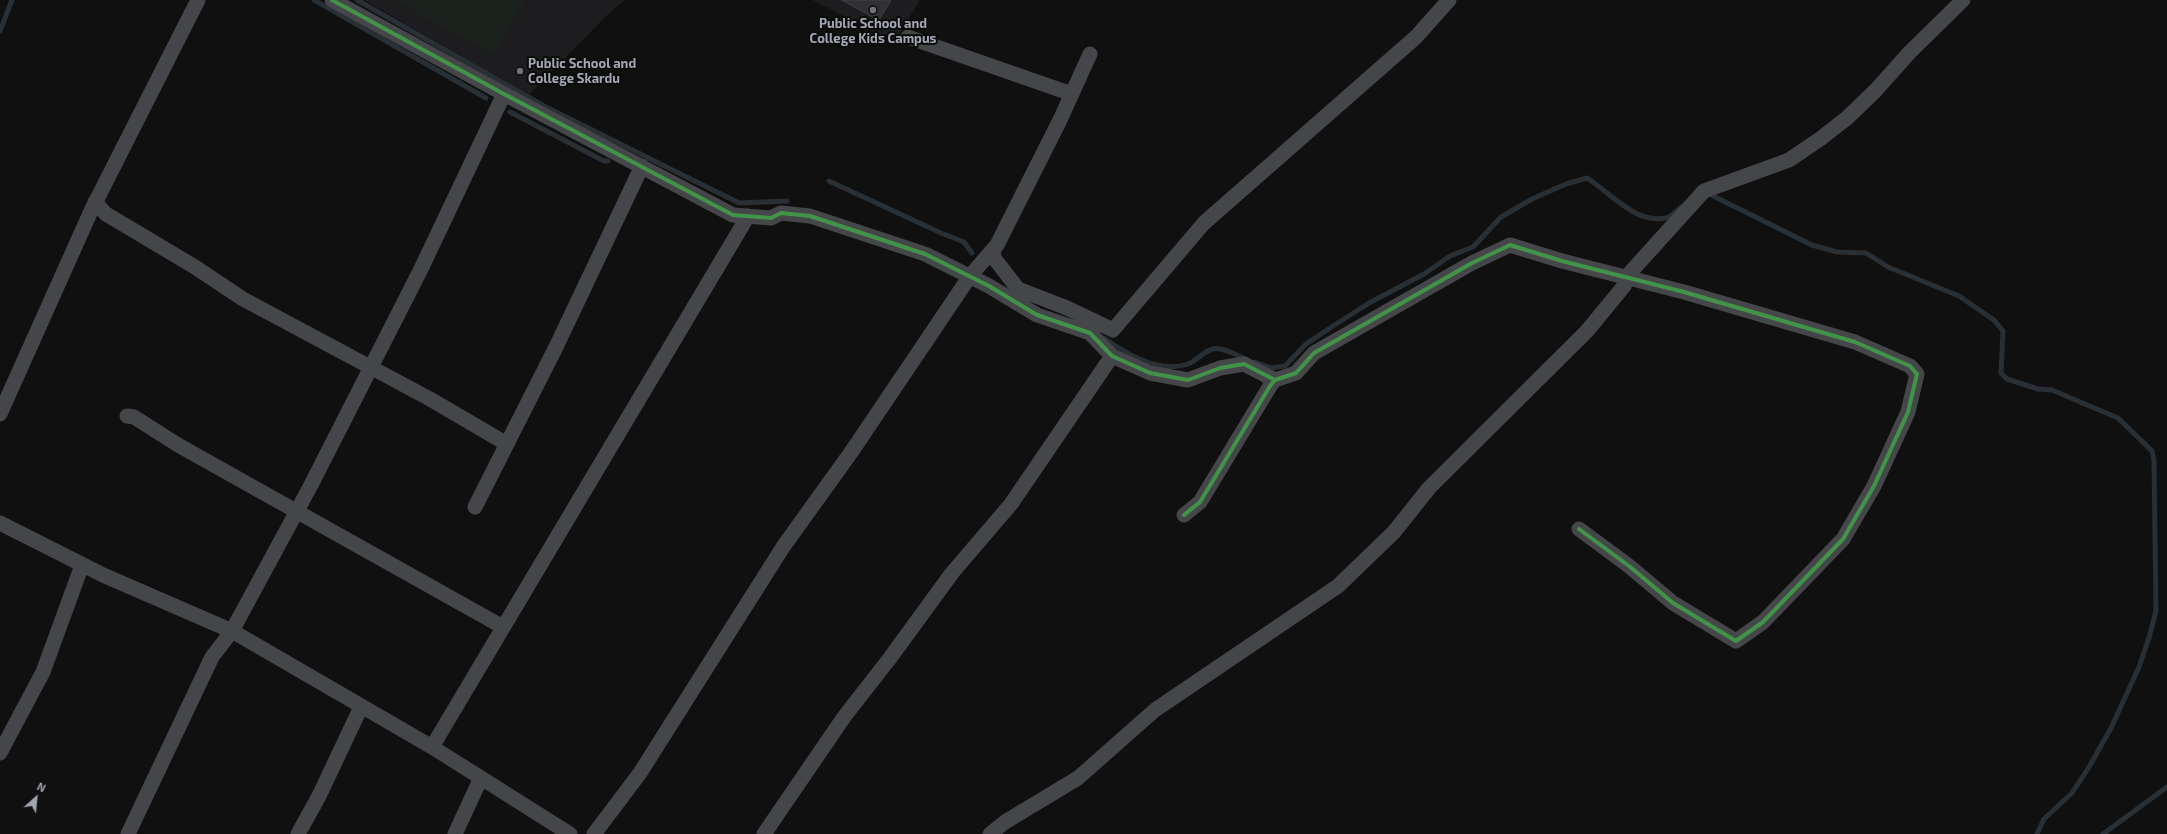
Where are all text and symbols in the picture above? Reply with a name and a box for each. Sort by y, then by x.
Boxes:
marker: Public School and College Kids Campus [868,5,878,15]
place label: Public School and College Kids Campus [809,16,937,47]
place label: Public School and College Skardu [528,56,636,87]
marker: Public School and College Skardu [515,66,525,76]
north arrow [16,778,56,818]
text: N [35,779,48,794]

